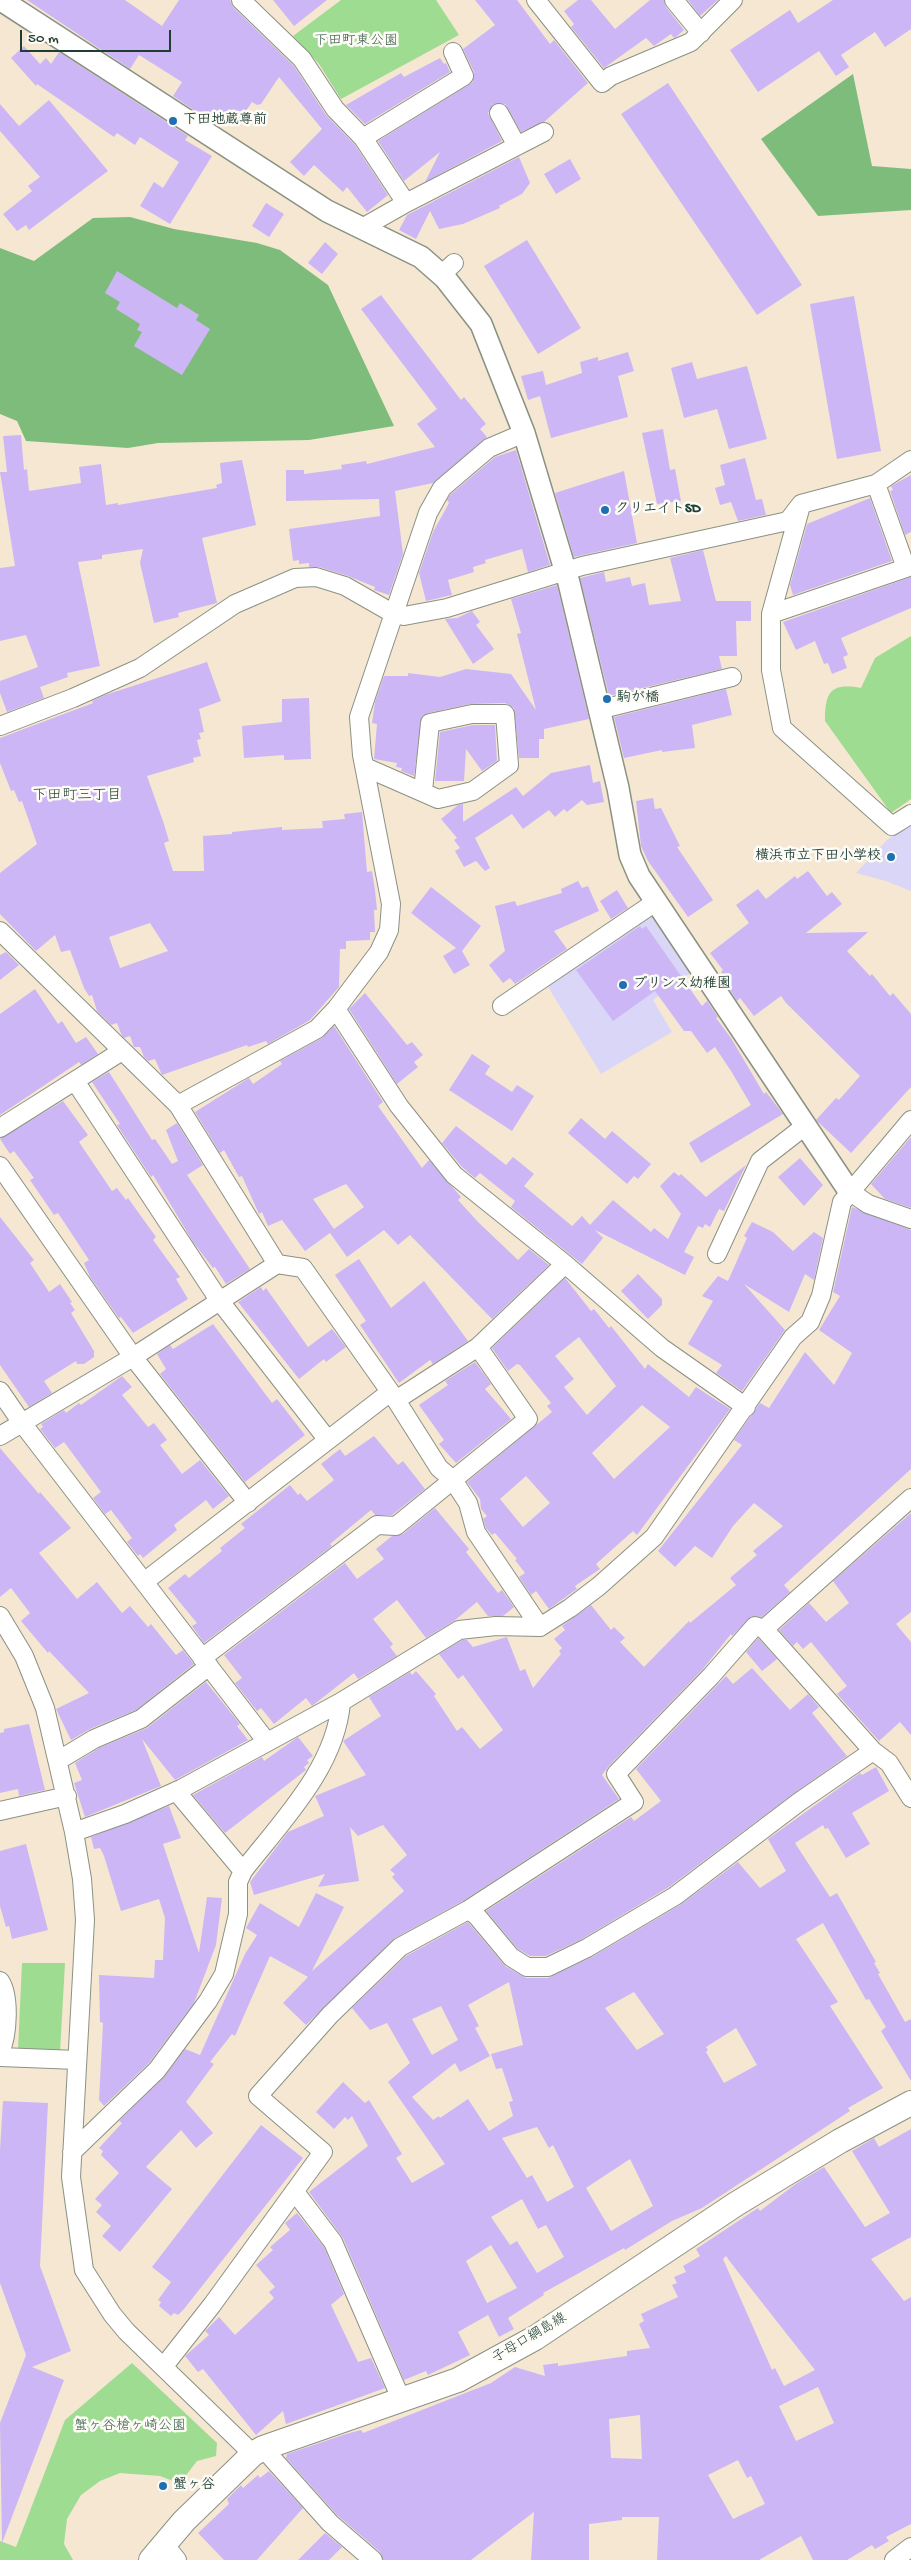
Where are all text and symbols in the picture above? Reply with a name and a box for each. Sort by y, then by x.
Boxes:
scale bar [22,20,174,52]
text: 50 m [28,30,59,48]
park label: 下田町東公園 [314,34,398,50]
place label: 下田地蔵尊前 [183,113,267,129]
marker: 下田地蔵尊前 [167,115,179,127]
place label: クリエイトSD [615,502,701,518]
marker: クリエイトSD [599,504,611,516]
place label: 駒が橋 [617,691,659,707]
marker: 駒が橋 [601,693,613,705]
district label: 下田町三丁目 [32,788,122,806]
place label: 横浜市立下田小学校 [755,849,881,865]
marker: 横浜市立下田小学校 [885,851,897,863]
place label: プリンス幼稚園 [633,977,731,993]
marker: プリンス幼稚園 [617,979,629,991]
street label: 子母口綱島線 [490,2310,570,2368]
park label: 蟹ヶ谷槍ヶ崎公園 [74,2419,186,2435]
place label: 蟹ヶ谷 [173,2478,215,2494]
marker: 蟹ヶ谷 [157,2480,169,2492]

